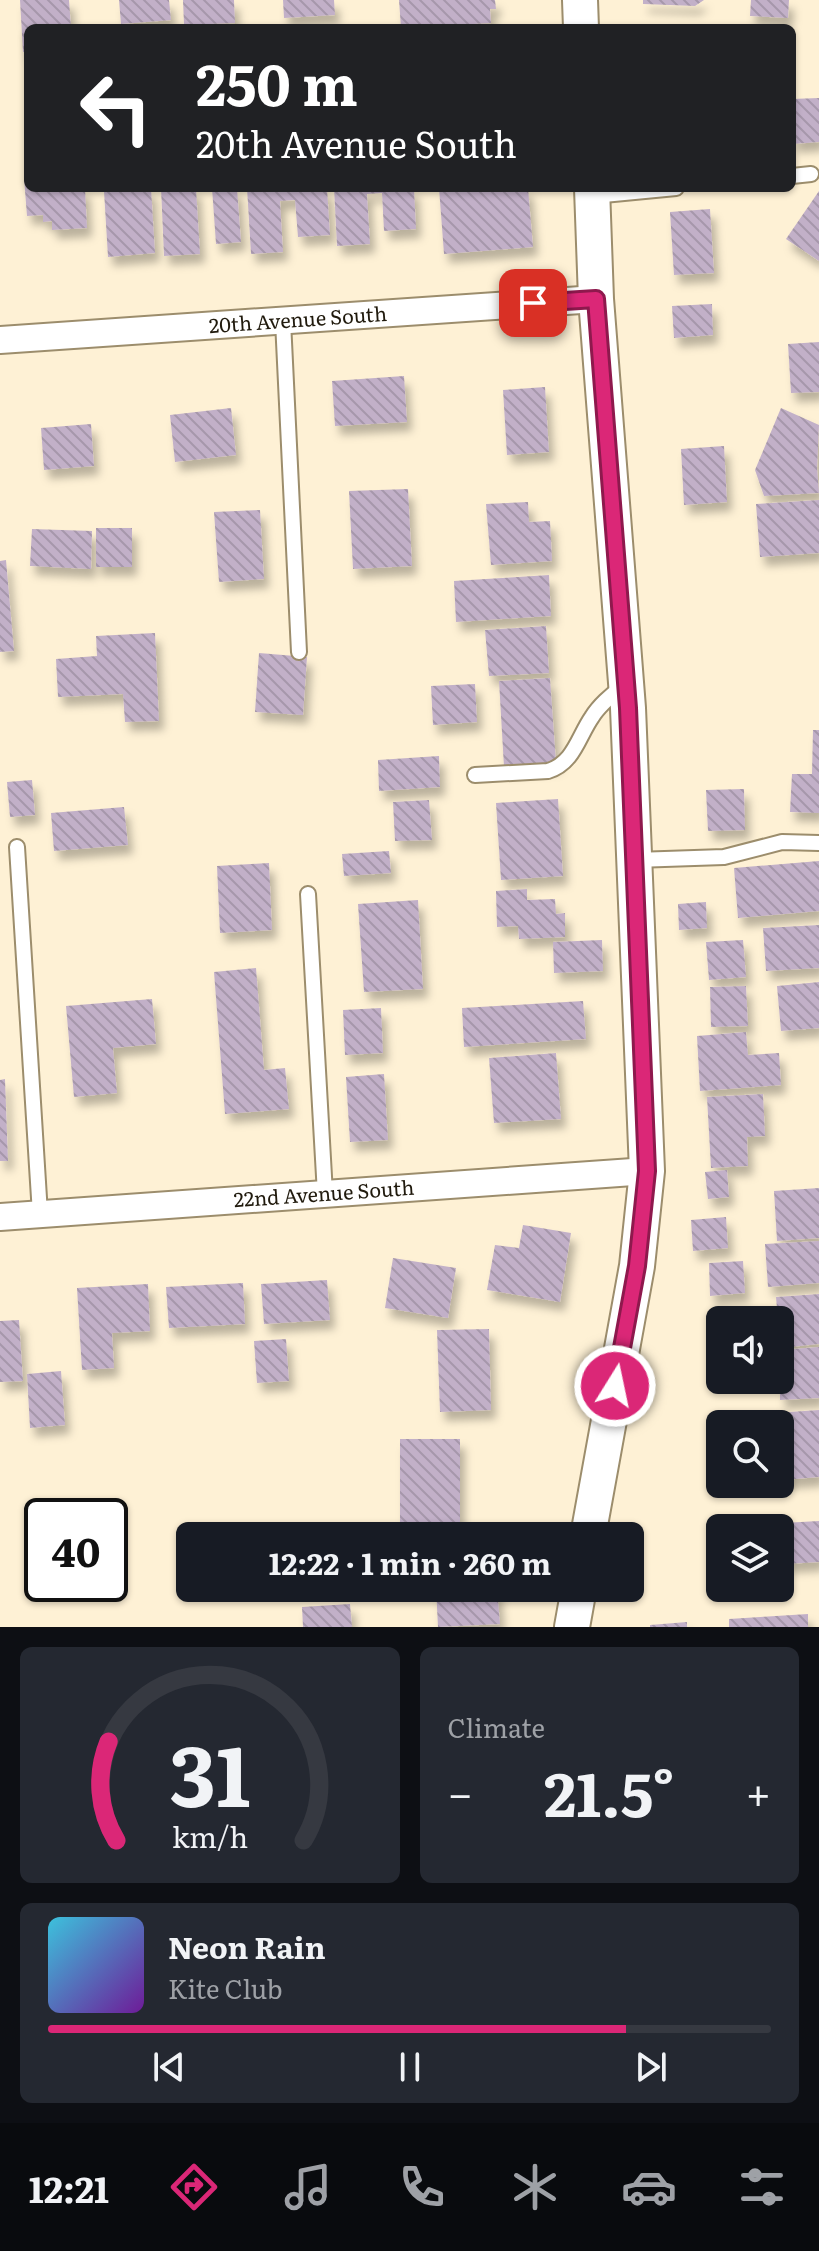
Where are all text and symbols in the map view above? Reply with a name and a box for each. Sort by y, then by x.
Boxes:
text: 250 m [196,40,358,123]
icon: left [64,56,168,160]
text: 20th Avenue South [196,116,517,169]
pin [499,269,567,337]
icon: arrive [511,281,555,325]
street label: 20th Avenue South [208,297,388,339]
street label: 22nd Avenue South [233,1171,415,1213]
map controls [706,1306,794,1602]
button: sound [706,1306,794,1394]
position arrow [573,1344,657,1428]
button: search [706,1410,794,1498]
speed limit sign: 40 [24,1498,128,1602]
button: layers [706,1514,794,1602]
text: 12:22 · 1 min · 260 m [269,1540,551,1584]
text: Climate [448,1707,545,1746]
text: 31 [169,1709,250,1833]
text: 21.5° [544,1746,675,1835]
text: − [448,1758,473,1824]
text: + [745,1758,771,1824]
text: km/h [172,1814,248,1857]
text: Neon Rain [168,1924,326,1968]
text: Kite Club [168,1968,283,2007]
icon: previous [147,2045,191,2089]
icon: pause [388,2045,432,2089]
icon: next [629,2045,673,2089]
icon: directions [166,2159,222,2215]
icon: music [280,2159,336,2215]
icon: phone [394,2159,450,2215]
icon: climate [507,2159,563,2215]
icon: car [621,2159,677,2215]
icon: filters [734,2159,790,2215]
text: 12:21 [29,2161,109,2214]

